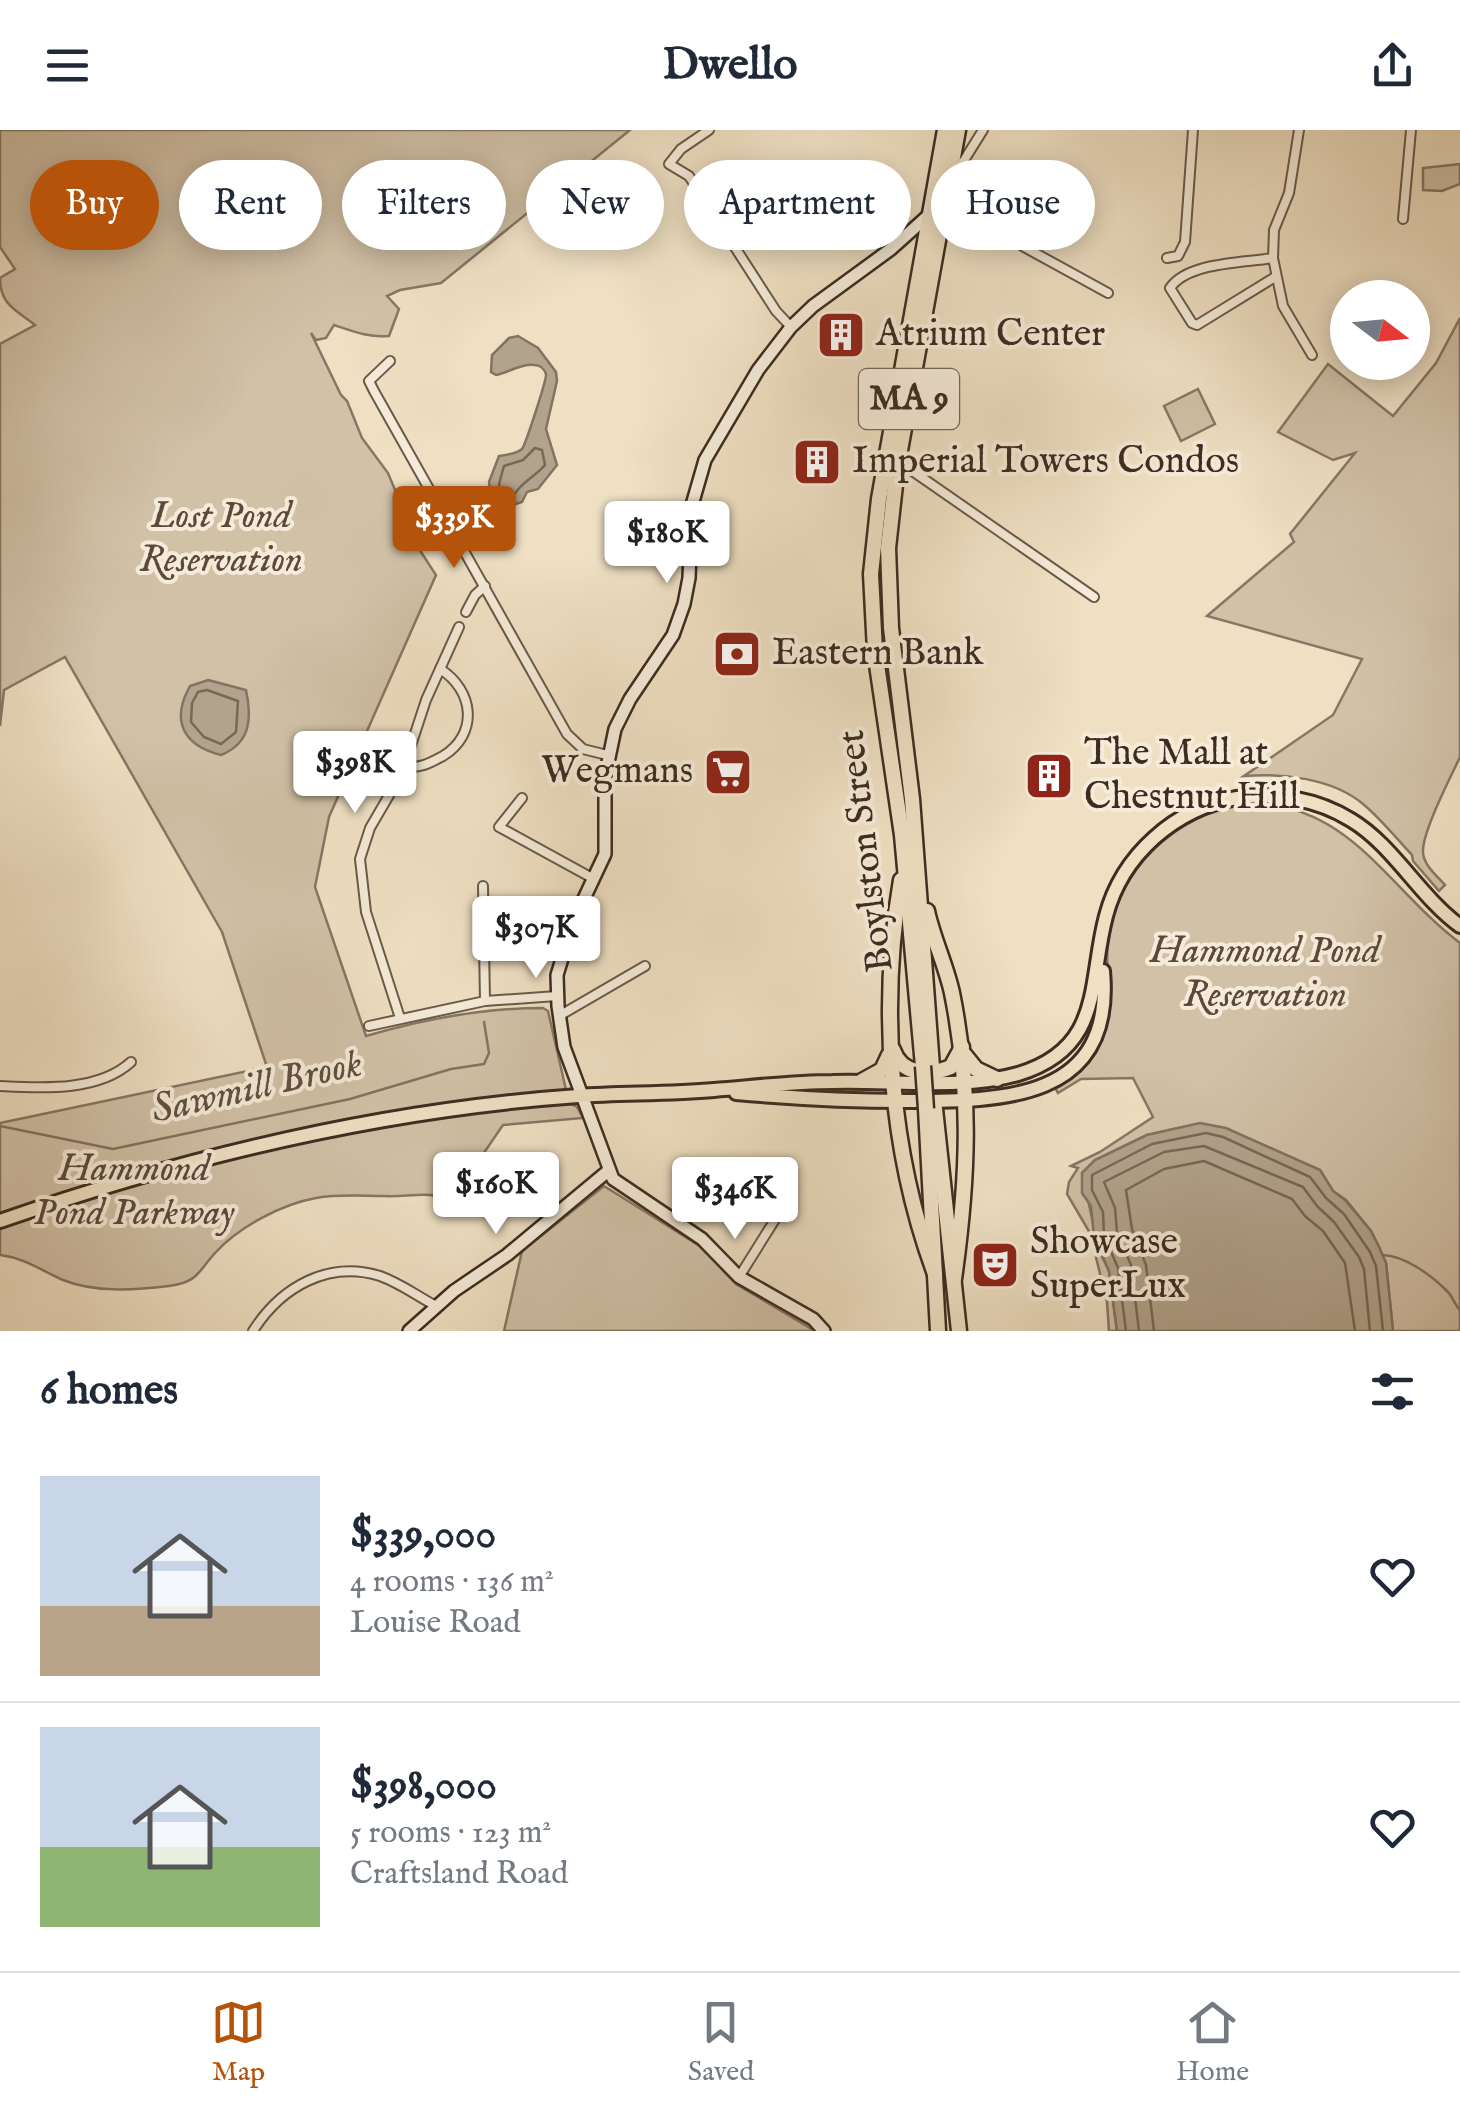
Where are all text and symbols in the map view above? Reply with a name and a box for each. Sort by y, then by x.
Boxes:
text: Dwello [663,37,797,94]
icon: menu [40,38,95,93]
icon: share [1365,38,1420,93]
chip: Buy [30,160,159,250]
chip: Rent [179,160,322,250]
chip: Filters [342,160,506,250]
chip: New [526,160,664,250]
chip: Apartment [684,160,911,250]
chip: House [931,160,1095,250]
north arrow [1330,280,1430,380]
map controls [1330,280,1430,380]
building icon: Atrium Center [815,309,867,361]
place label: Atrium Center [875,311,1105,359]
road number: MA 9 [859,369,959,429]
building icon: Imperial Towers Condos [791,436,843,488]
place label: Imperial Towers Condos [852,438,1239,486]
pin: $339K [384,486,524,571]
park label: Lost Pond Reservation [139,493,303,585]
text: $339K [415,498,493,539]
pin: $180K [597,501,737,586]
text: $180K [626,513,708,554]
bank icon: Eastern Bank [711,628,763,680]
place label: Eastern Bank [772,630,984,678]
street label: Boylston Street [828,727,906,975]
place label: The Mall at Chestnut Hill [1084,730,1300,822]
pin: $398K [285,731,425,816]
text: $398K [315,743,395,784]
supermarket icon: Wegmans [702,746,754,798]
place label: Wegmans [541,748,693,796]
building icon: The Mall at Chestnut Hill [1023,750,1075,802]
pin: $307K [466,896,606,981]
text: $307K [494,908,578,949]
park label: Hammond Pond Reservation [1149,928,1382,1020]
water label: Sawmill Brook [147,1039,367,1137]
park label: Hammond Pond Parkway [34,1146,235,1238]
pin: $160K [426,1152,566,1237]
pin: $346K [665,1157,805,1242]
text: $160K [455,1164,537,1205]
text: $346K [694,1169,776,1210]
place label: Showcase SuperLux [1030,1219,1186,1311]
theatre icon: Showcase SuperLux [969,1239,1021,1291]
icon: filters [1365,1364,1420,1419]
text: 6 homes [40,1365,178,1418]
text: $339,000 [350,1509,496,1562]
icon: home [120,1516,240,1636]
icon: heart [1365,1549,1420,1604]
text: 4 rooms · 136 m² [350,1562,554,1603]
text: Louise Road [350,1603,521,1644]
text: $398,000 [350,1760,497,1813]
icon: home [120,1767,240,1887]
icon: heart [1365,1800,1420,1855]
text: 5 rooms · 123 m² [350,1813,551,1854]
text: Craftsland Road [350,1854,568,1895]
tab: Map [211,1995,266,2090]
tab: Saved [688,1995,754,2090]
tab: Home [1176,1995,1249,2090]

